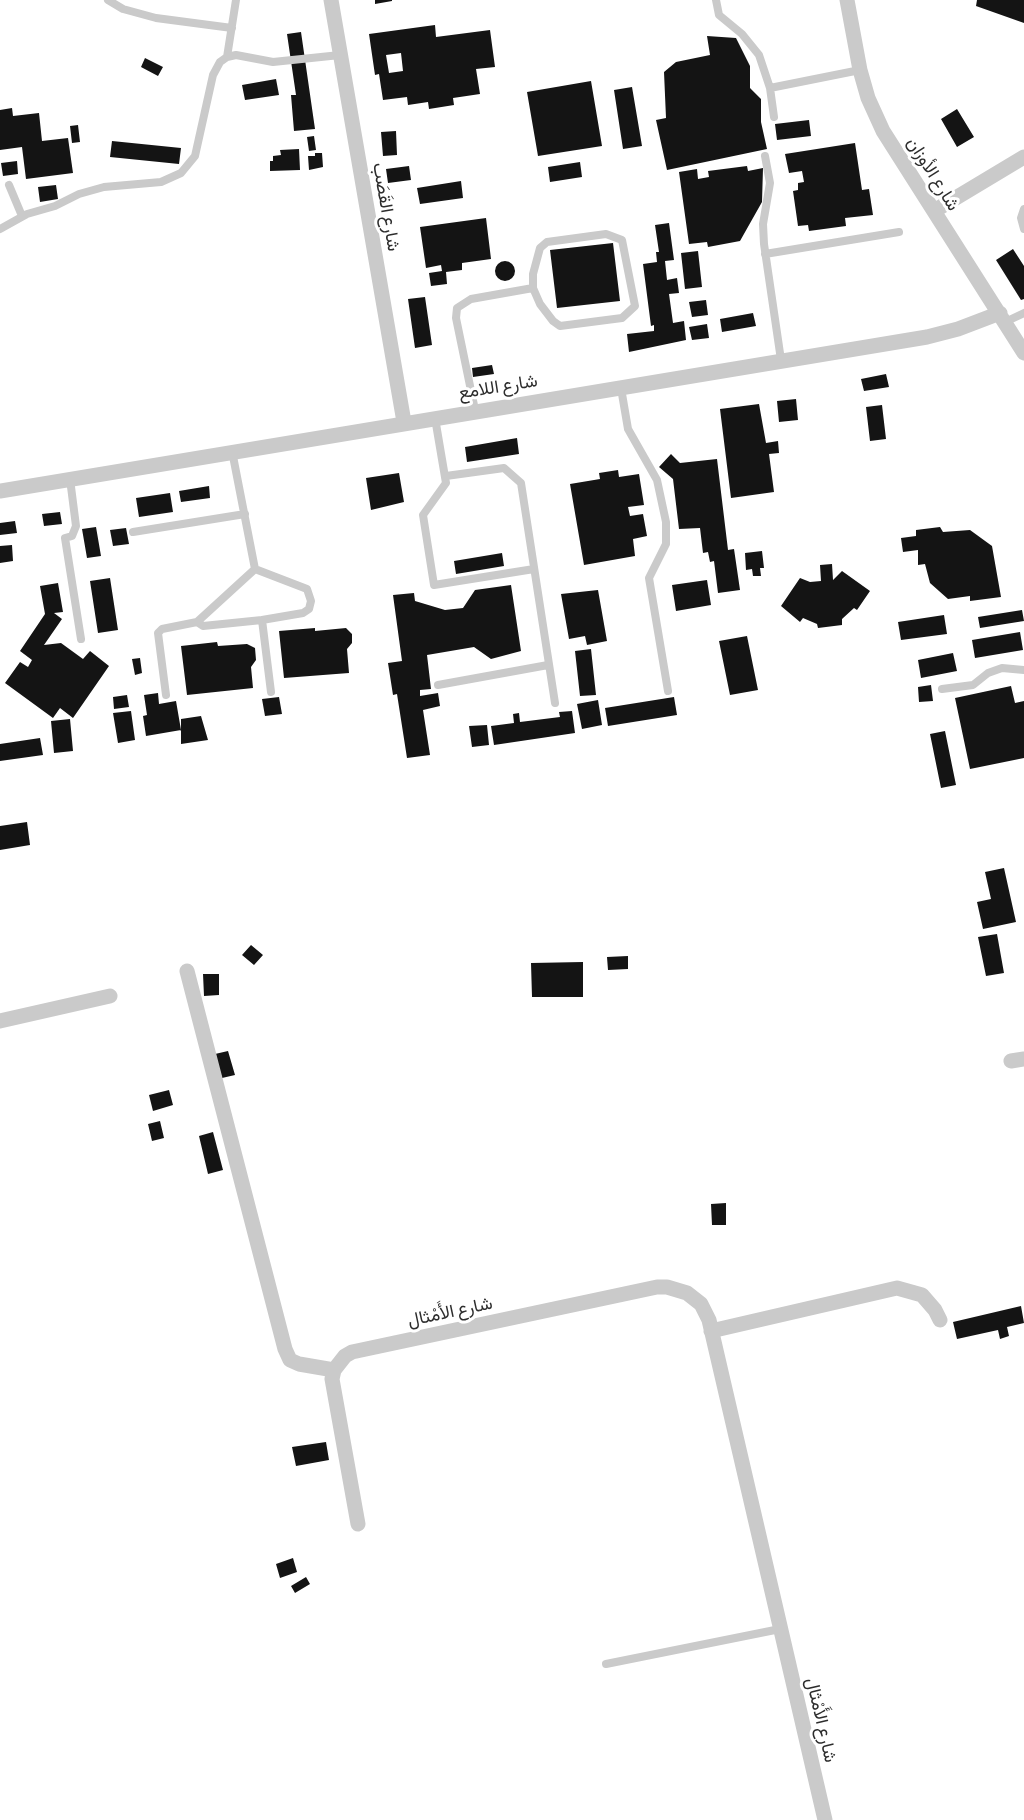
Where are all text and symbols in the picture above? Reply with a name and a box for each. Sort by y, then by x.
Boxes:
street label: شارع الأوزان [902,133,964,215]
street label: شارع القَصَب [368,161,404,253]
street label: شارع اللامع [457,370,539,404]
street label: شارع الأَمْثال [406,1292,494,1332]
street label: شارع الأَمْثال [801,1676,841,1764]

